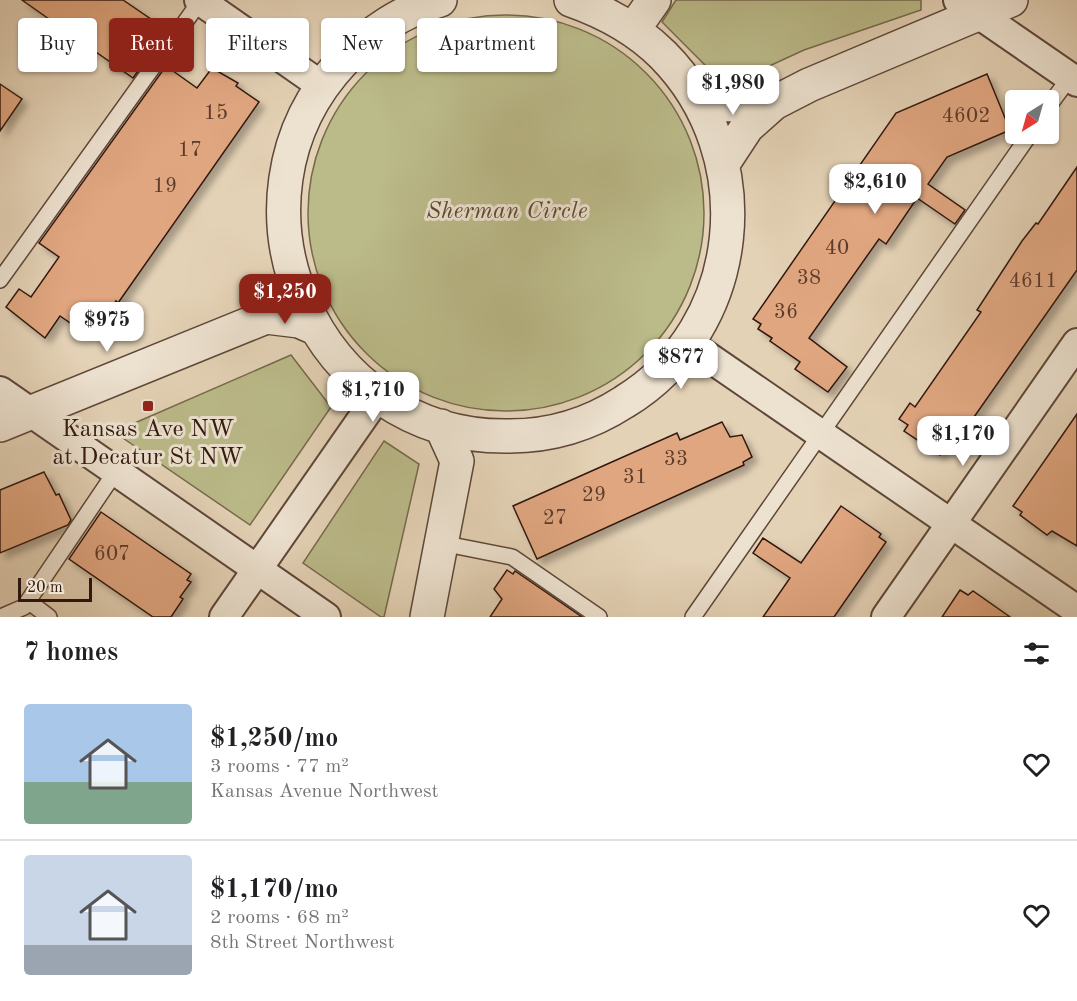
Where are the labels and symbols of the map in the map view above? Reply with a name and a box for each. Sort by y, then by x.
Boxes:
pin: $1,980 [684,65,782,116]
north arrow [1005,90,1059,144]
house number: 15 [204,103,228,124]
house number: 4602 [942,106,990,127]
house number: 17 [178,140,202,161]
pin: $2,610 [826,164,924,215]
house number: 19 [153,176,177,197]
park label: Sherman Circle [426,200,588,224]
house number: 40 [825,238,849,259]
house number: 38 [797,268,821,289]
house number: 4611 [1009,271,1057,292]
pin: $1,250 [236,274,334,325]
pin: $975 [71,302,143,353]
house number: 36 [774,302,798,323]
pin: $877 [645,339,717,390]
pin: $1,710 [324,372,422,423]
marker: Kansas Ave NW at Decatur St NW [141,399,155,413]
pin: $1,170 [914,416,1012,467]
place label: Kansas Ave NW at Decatur St NW [53,418,244,470]
house number: 33 [664,449,688,470]
house number: 31 [623,467,647,488]
house number: 29 [582,485,606,506]
house number: 27 [543,508,567,529]
house number: 607 [94,544,130,565]
scale bar [18,575,92,602]

